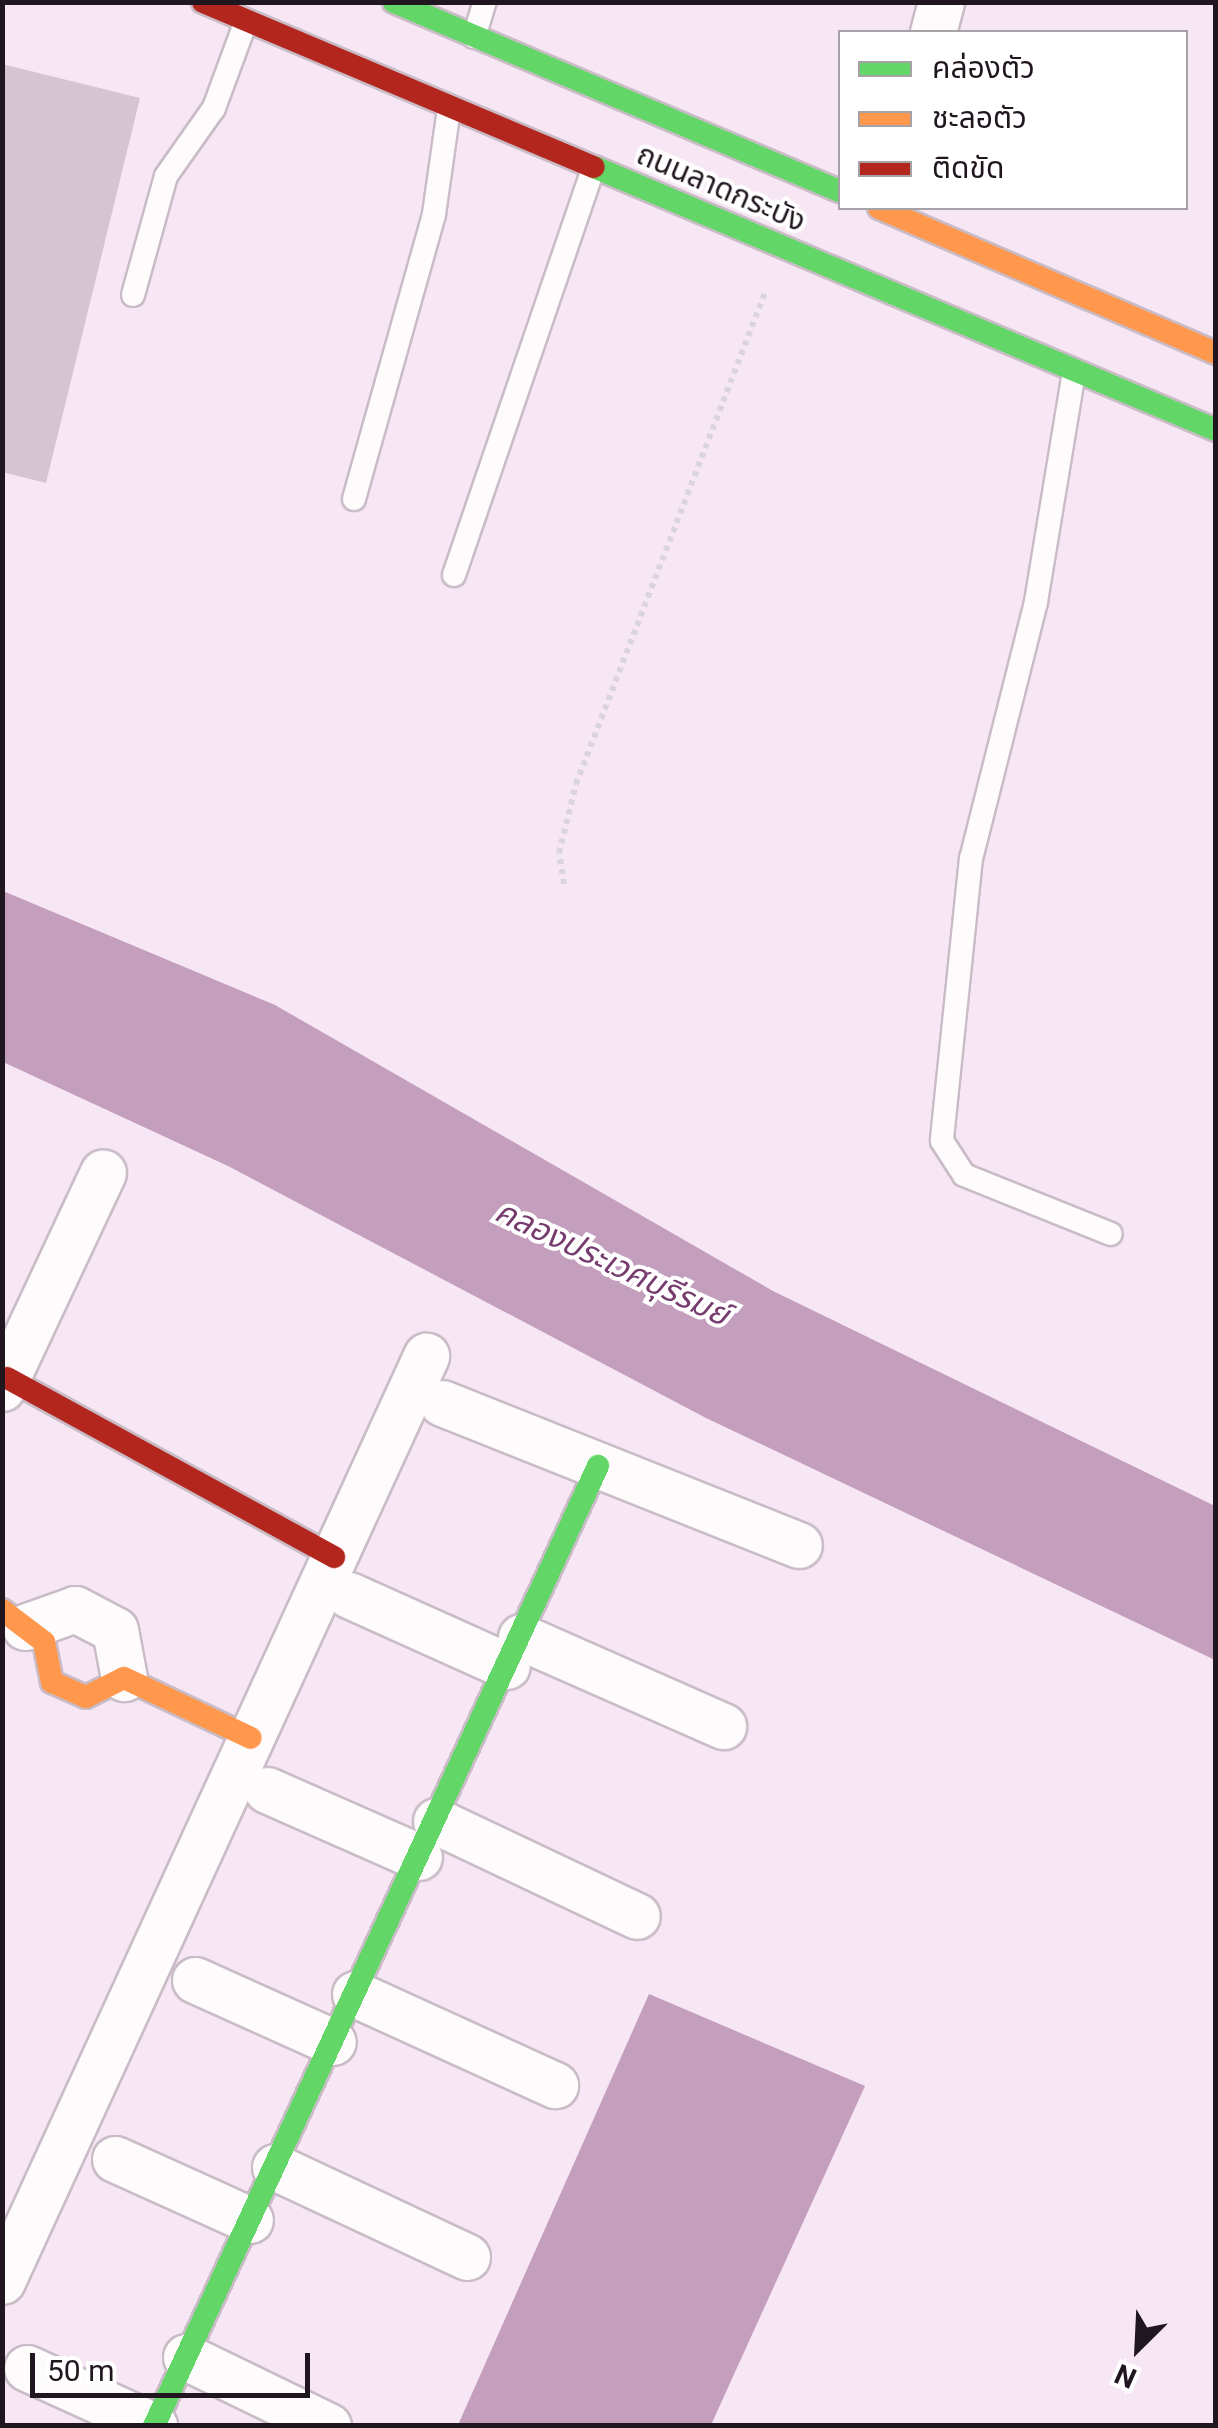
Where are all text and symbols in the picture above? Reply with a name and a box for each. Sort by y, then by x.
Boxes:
legend [838,30,1188,210]
text: คล่องตัว [932,50,1035,85]
text: ชะลอตัว [932,100,1027,135]
street label: ถนนลาดกระบัง [631,136,811,240]
text: ติดขัด [932,150,1004,185]
water label: คลองประเวศบุรีรมย์ [489,1192,735,1334]
north arrow [1088,2298,1188,2398]
scale bar [35,2333,315,2395]
text: 50 m [47,2353,114,2388]
text: N [1110,2357,1141,2395]

